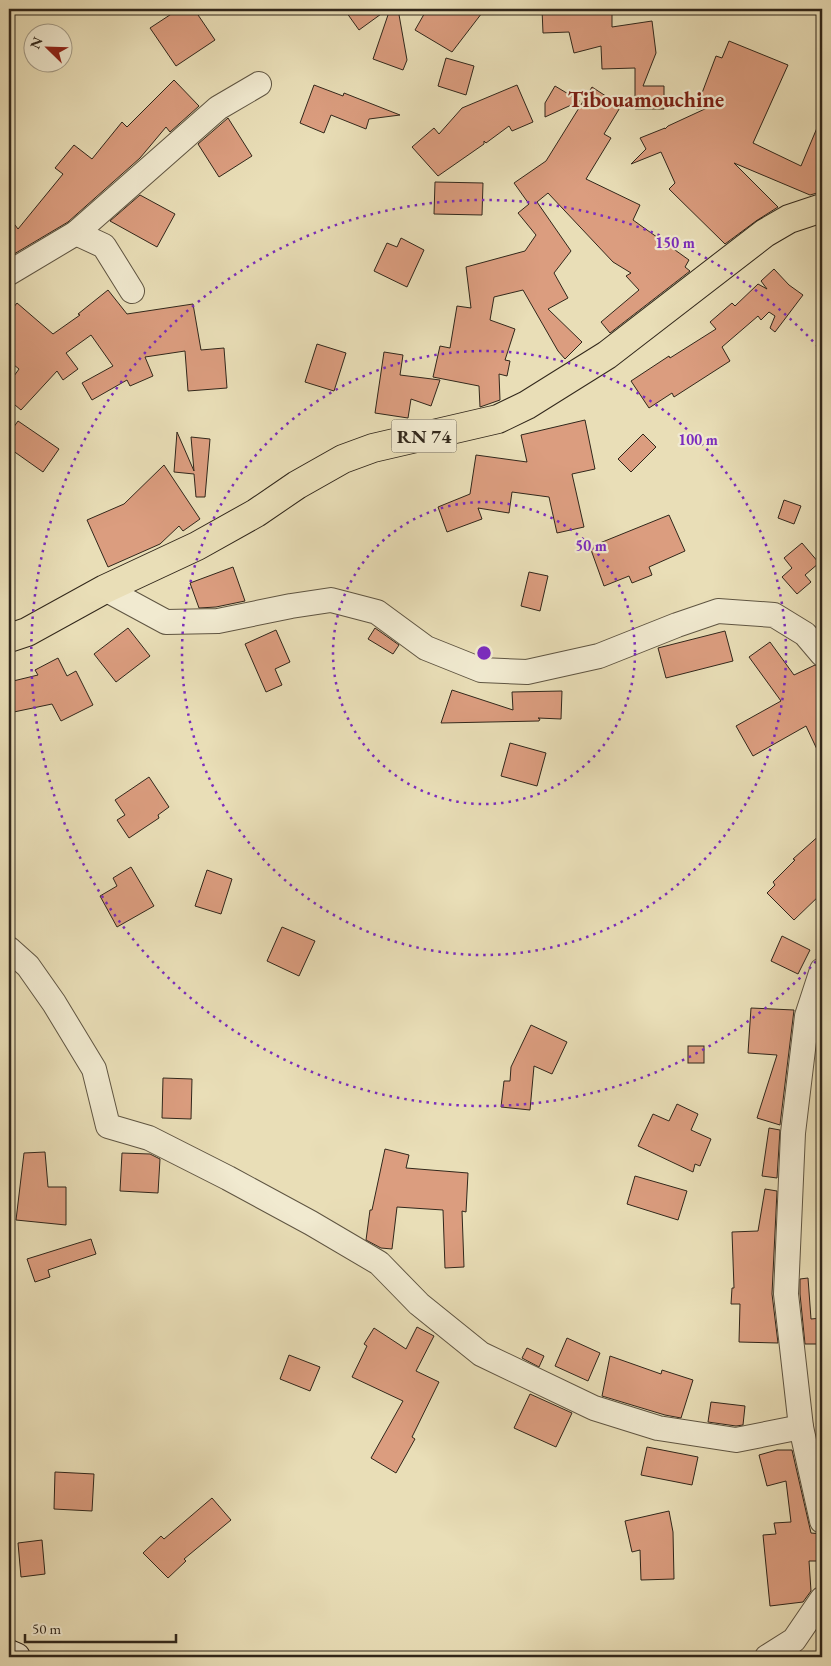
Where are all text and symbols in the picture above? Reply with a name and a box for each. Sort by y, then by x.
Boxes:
north arrow [22,22,72,72]
text: N [26,34,47,52]
district label: Tibouamouchine [568,85,724,114]
text: 150 m [655,233,695,252]
road number: RN 74 [392,420,456,452]
text: 100 m [678,430,718,449]
text: 50 m [575,536,607,555]
centre of rings [475,644,493,662]
scale bar [25,1611,176,1643]
text: 50 m [32,1619,61,1638]

